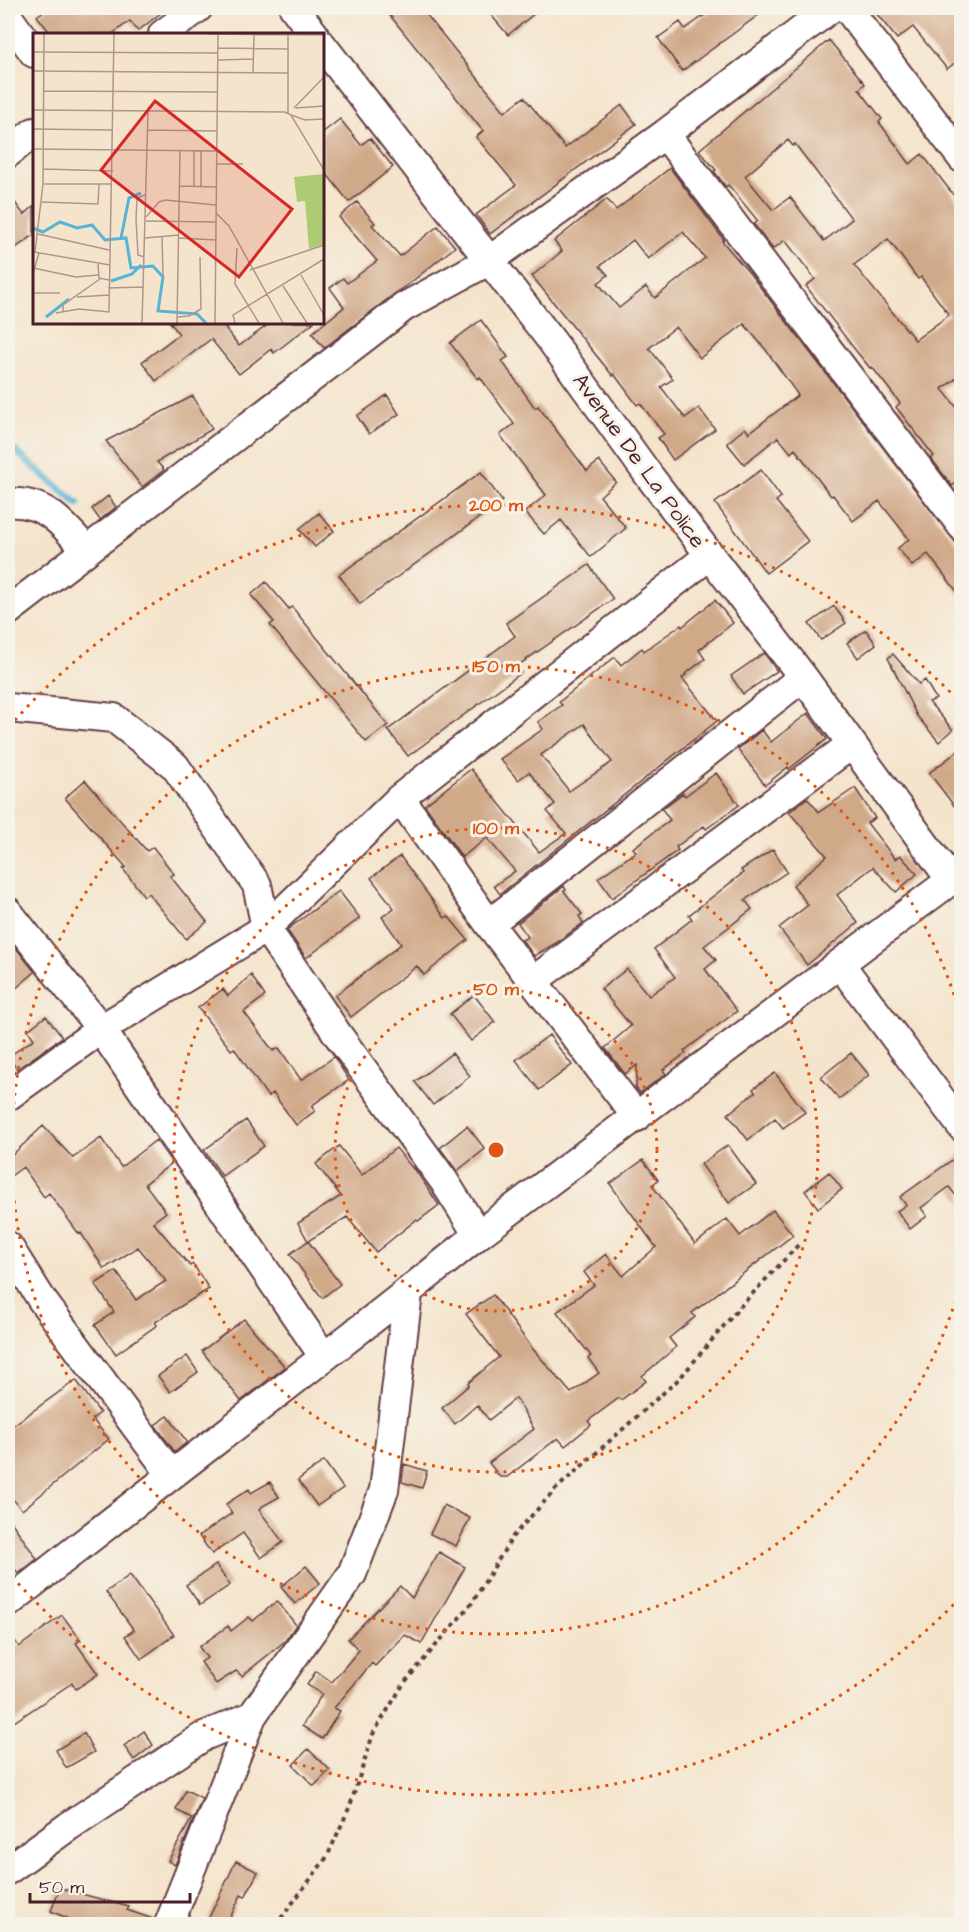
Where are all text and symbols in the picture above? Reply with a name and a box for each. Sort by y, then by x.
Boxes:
inset map [33,33,324,324]
street label: Avenue De La Police [565,367,713,555]
text: 200 m [468,493,524,518]
text: 150 m [472,654,521,679]
text: 100 m [473,816,520,841]
text: 50 m [473,977,520,1002]
centre of rings [486,1140,506,1160]
scale bar [30,1866,190,1904]
text: 50 m [39,1875,84,1900]

